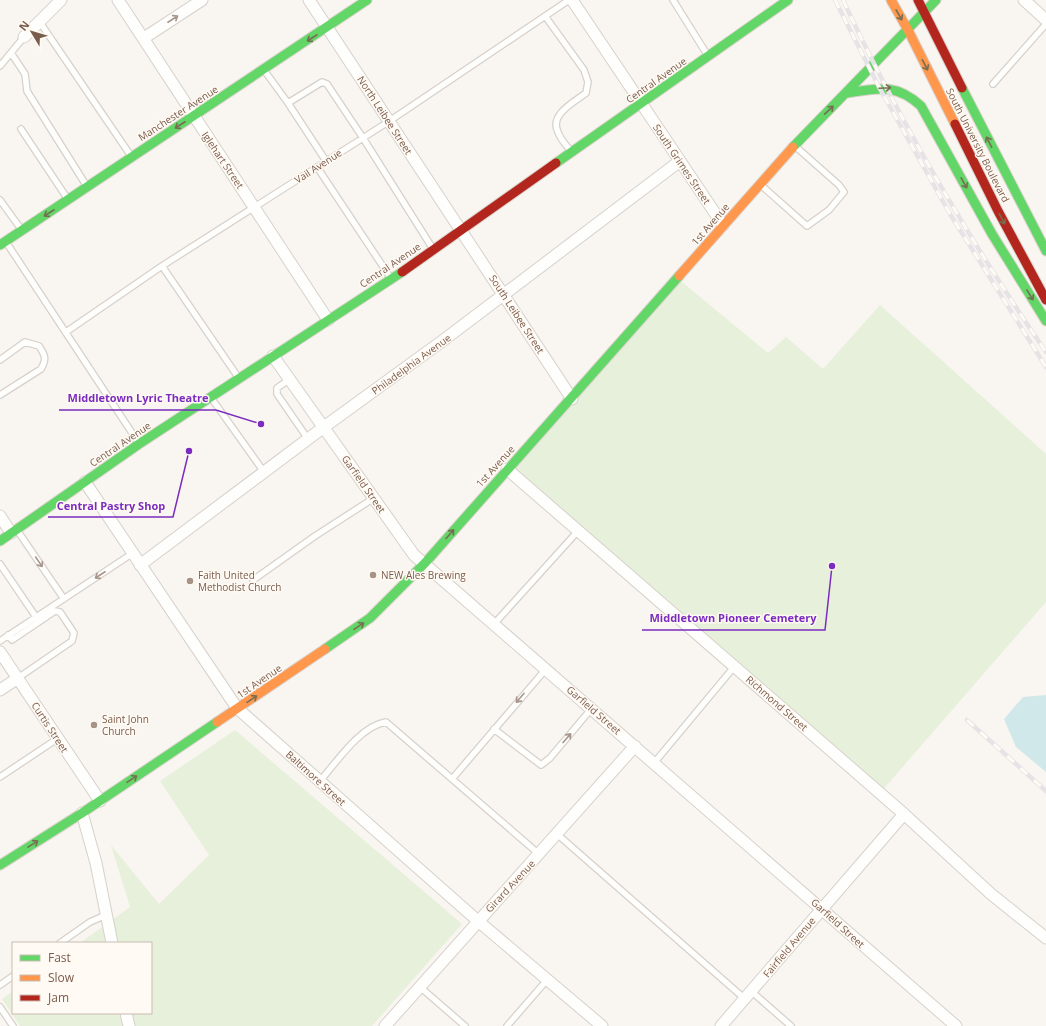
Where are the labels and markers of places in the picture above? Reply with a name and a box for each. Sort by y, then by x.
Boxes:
callout: Middletown Lyric Theatre [59,387,216,410]
callout: Central Pastry Shop [48,494,173,517]
place label: Faith United Methodist Church [198,568,281,594]
place label: NEW Ales Brewing [381,568,466,582]
marker: NEW Ales Brewing [368,570,378,580]
marker: Faith United Methodist Church [185,576,195,586]
callout: Middletown Pioneer Cemetery [642,607,825,630]
place label: Saint John Church [102,712,149,738]
marker: Saint John Church [89,720,99,730]

